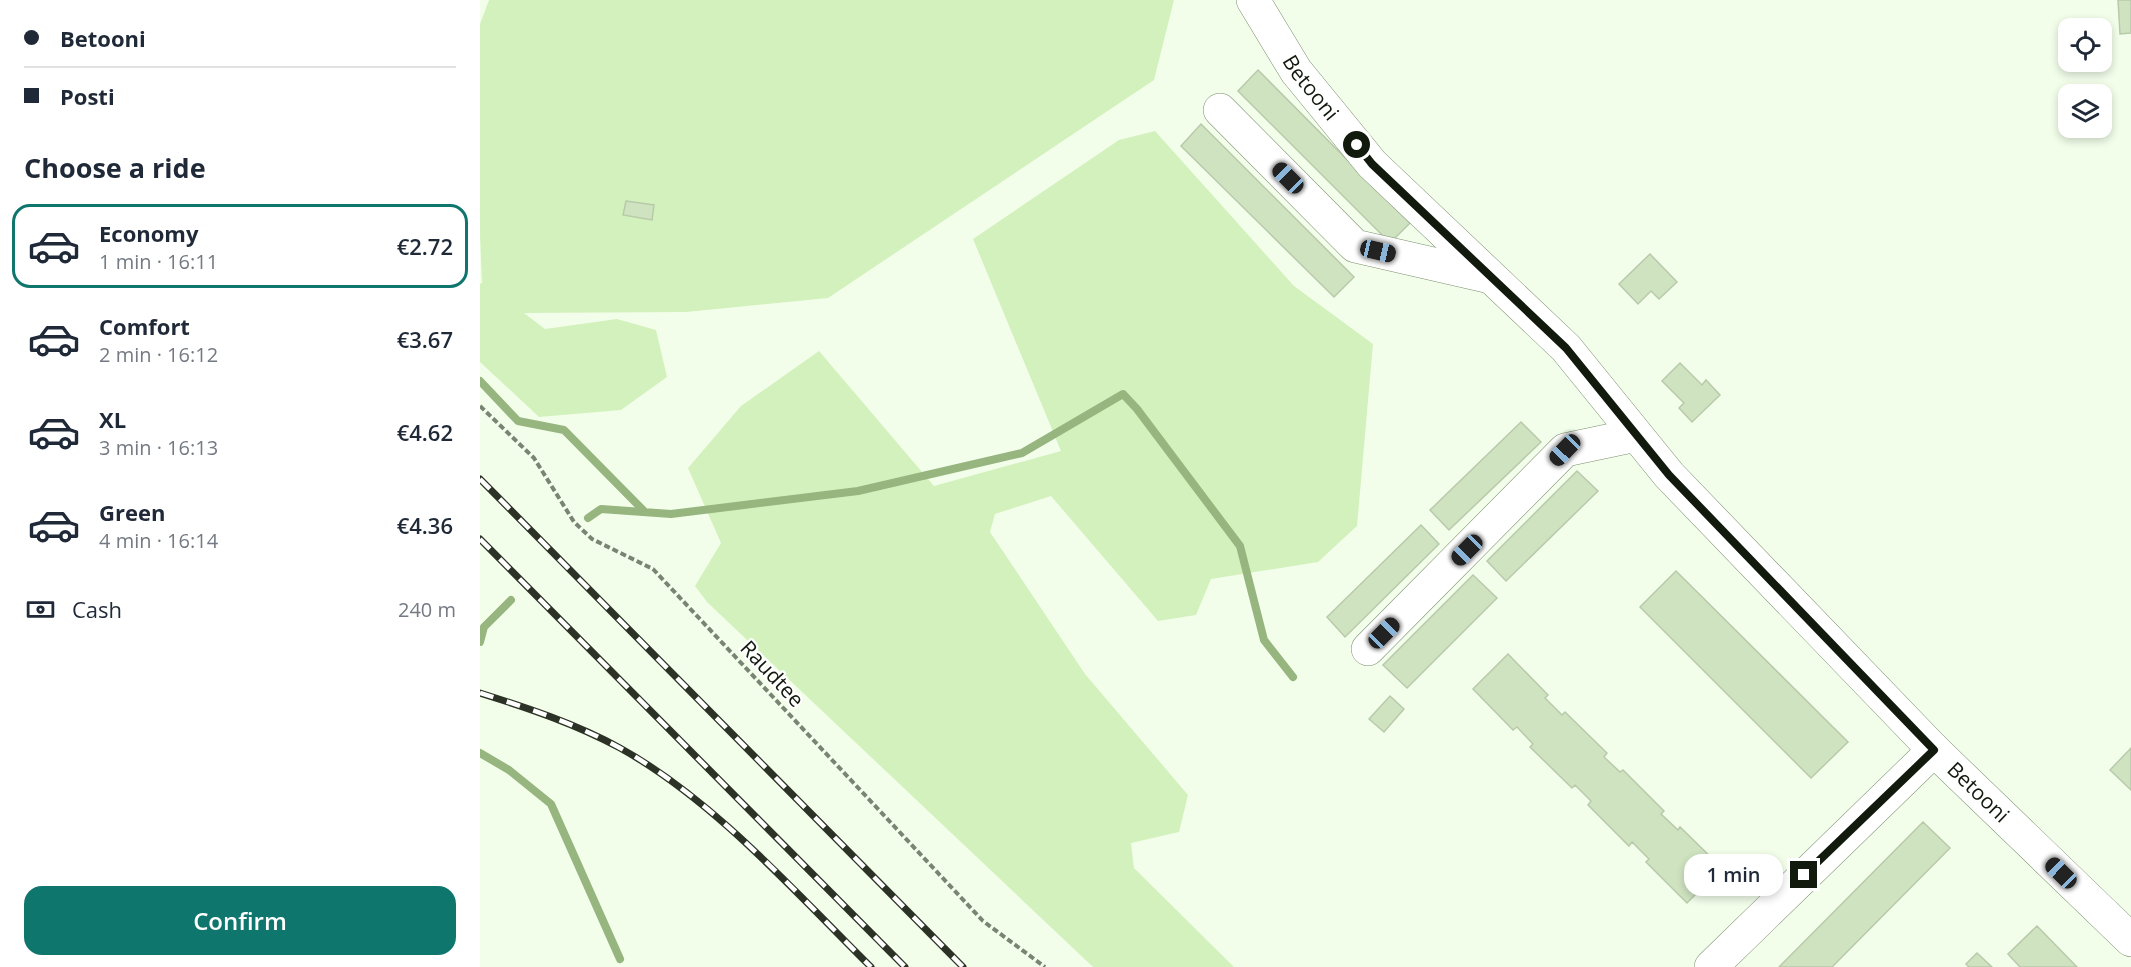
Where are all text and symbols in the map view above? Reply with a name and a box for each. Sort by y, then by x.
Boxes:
map controls [2058,18,2112,138]
button: locate [2058,18,2112,72]
text: Betooni [60,23,146,53]
street label: Betooni [1276,49,1346,126]
text: Posti [60,81,115,111]
button: layers [2058,84,2112,138]
route start [1343,131,1370,158]
text: Choose a ride [24,149,206,186]
car [1269,159,1307,197]
text: Economy [99,218,198,248]
icon: car [27,219,81,273]
text: €2.72 [397,231,453,261]
car [1358,238,1398,264]
text: 1 min · 16:11 [99,248,218,275]
text: Comfort [99,311,190,341]
icon: car [27,312,81,366]
text: €3.67 [397,324,453,354]
text: 2 min · 16:12 [99,341,218,368]
text: XL [99,404,126,434]
icon: car [27,405,81,459]
text: €4.62 [397,417,453,447]
car [1546,431,1584,469]
text: 3 min · 16:13 [99,434,218,461]
text: Green [99,497,165,527]
icon: car [27,498,81,552]
text: €4.36 [397,510,453,540]
text: 4 min · 16:14 [99,527,218,554]
car [1448,531,1486,569]
icon: cash [24,593,57,626]
text: Cash [72,594,122,624]
text: 240 m [398,596,456,623]
car [1365,614,1403,652]
street label: Raudtee [735,634,811,713]
street label: Betooni [1941,755,2016,828]
callout: 1 min [1684,854,1783,896]
car [2042,854,2080,892]
text: 1 min [1707,861,1761,888]
route end [1790,861,1817,888]
button: Confirm [24,886,456,955]

